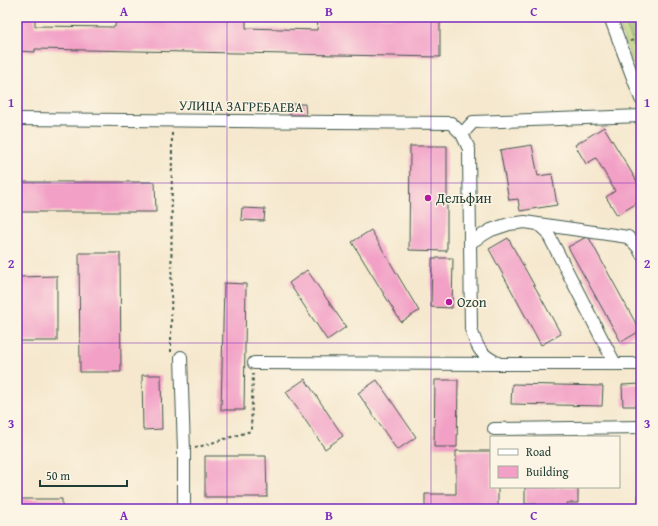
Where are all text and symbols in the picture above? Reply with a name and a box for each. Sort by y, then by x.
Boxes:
text: A [120,2,129,21]
text: B [325,2,333,21]
text: C [530,2,538,21]
text: 1 [8,93,14,112]
text: 1 [644,93,650,112]
street label: УЛИЦА ЗАГРЕБАЕВА [179,95,304,117]
place label: Дельфин [435,188,492,208]
marker: Дельфин [423,193,433,203]
text: 2 [8,254,15,273]
text: 2 [644,254,651,273]
place label: Ozon [457,292,487,312]
marker: Ozon [444,297,454,307]
text: 3 [8,414,14,433]
text: 3 [644,414,650,433]
legend [490,436,620,488]
text: Road [526,443,552,460]
scale bar [40,462,127,488]
text: Building [526,463,569,480]
text: 50 m [46,467,70,484]
text: A [120,506,129,525]
text: B [325,506,333,525]
text: C [530,506,538,525]

